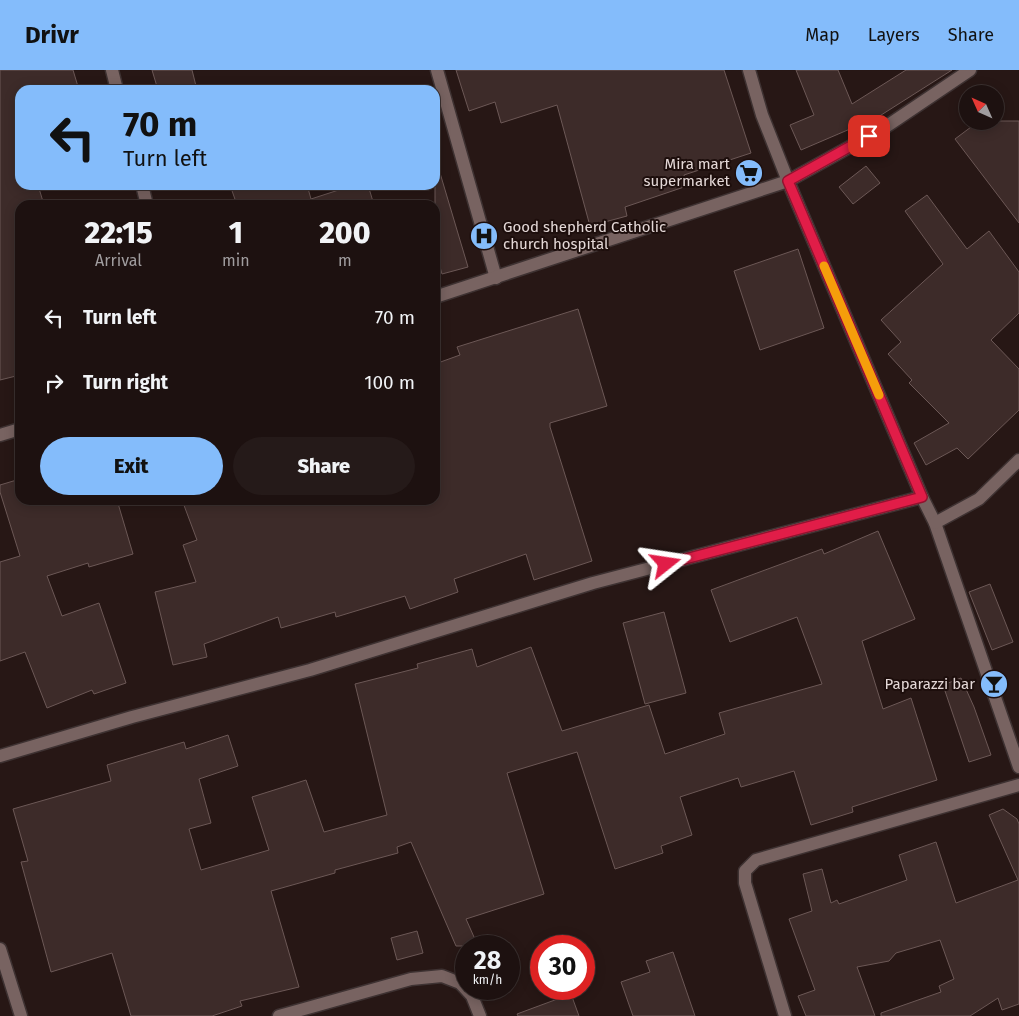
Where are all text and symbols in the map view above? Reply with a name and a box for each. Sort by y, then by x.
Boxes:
text: Drivr [25,21,79,49]
text: Map [805,24,840,46]
text: Layers [868,24,920,46]
text: Share [948,24,994,46]
north arrow [959,85,1004,130]
map controls [959,85,1004,130]
text: 70 m [123,103,197,145]
icon: left [40,105,105,170]
pin [848,115,890,157]
icon: arrive [855,122,883,150]
text: Turn left [123,145,207,172]
place label: Mira mart supermarket [643,155,731,190]
supermarket icon: Mira mart supermarket [734,158,764,188]
text: 22:15 [84,215,153,251]
text: 1 [229,215,243,251]
text: 200 [319,215,371,251]
place label: Good shepherd Catholic church hospital [503,218,666,253]
hospital icon: Good shepherd Catholic church hospital [469,221,499,251]
text: Arrival [95,251,142,270]
text: min [222,251,250,270]
text: m [338,251,352,270]
icon: left [40,304,68,332]
text: Turn left [83,306,157,329]
text: 70 m [375,306,415,329]
icon: right [40,369,68,397]
text: Turn right [83,371,168,394]
text: 100 m [364,371,415,394]
button: Exit [40,437,223,495]
button: Share [233,437,415,495]
position arrow [639,537,691,589]
bar icon: Paparazzi bar [979,669,1009,699]
place label: Paparazzi bar [885,675,975,693]
speed limit sign: 30 [530,935,595,1000]
text: 28 [474,946,501,976]
text: km/h [473,973,502,987]

